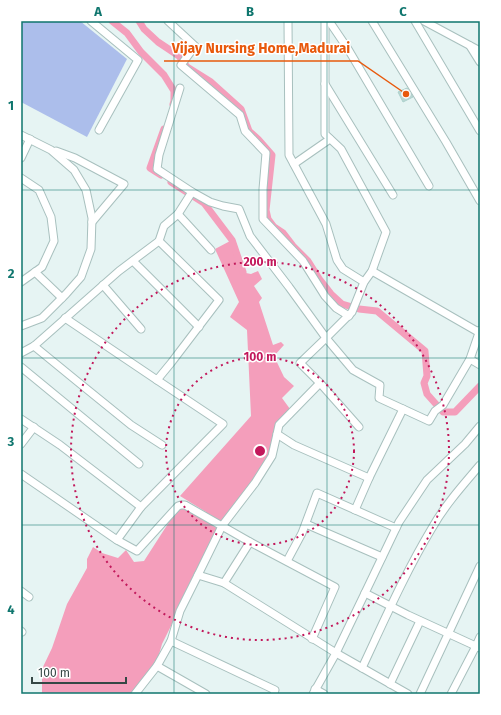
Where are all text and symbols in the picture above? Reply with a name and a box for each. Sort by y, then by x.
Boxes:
text: A [93,4,102,19]
text: B [246,4,254,19]
text: C [399,4,407,19]
callout: Vijay Nursing Home,Madurai [164,35,358,61]
text: Vijay Nursing Home,Madurai [171,40,350,57]
text: 1 [8,98,14,113]
text: 200 m [243,255,277,269]
text: 2 [8,266,15,281]
text: 100 m [244,350,276,364]
text: 3 [7,434,15,449]
centre of rings [253,444,267,458]
text: 4 [7,602,15,617]
scale bar [32,659,126,685]
text: 100 m [38,666,70,680]

